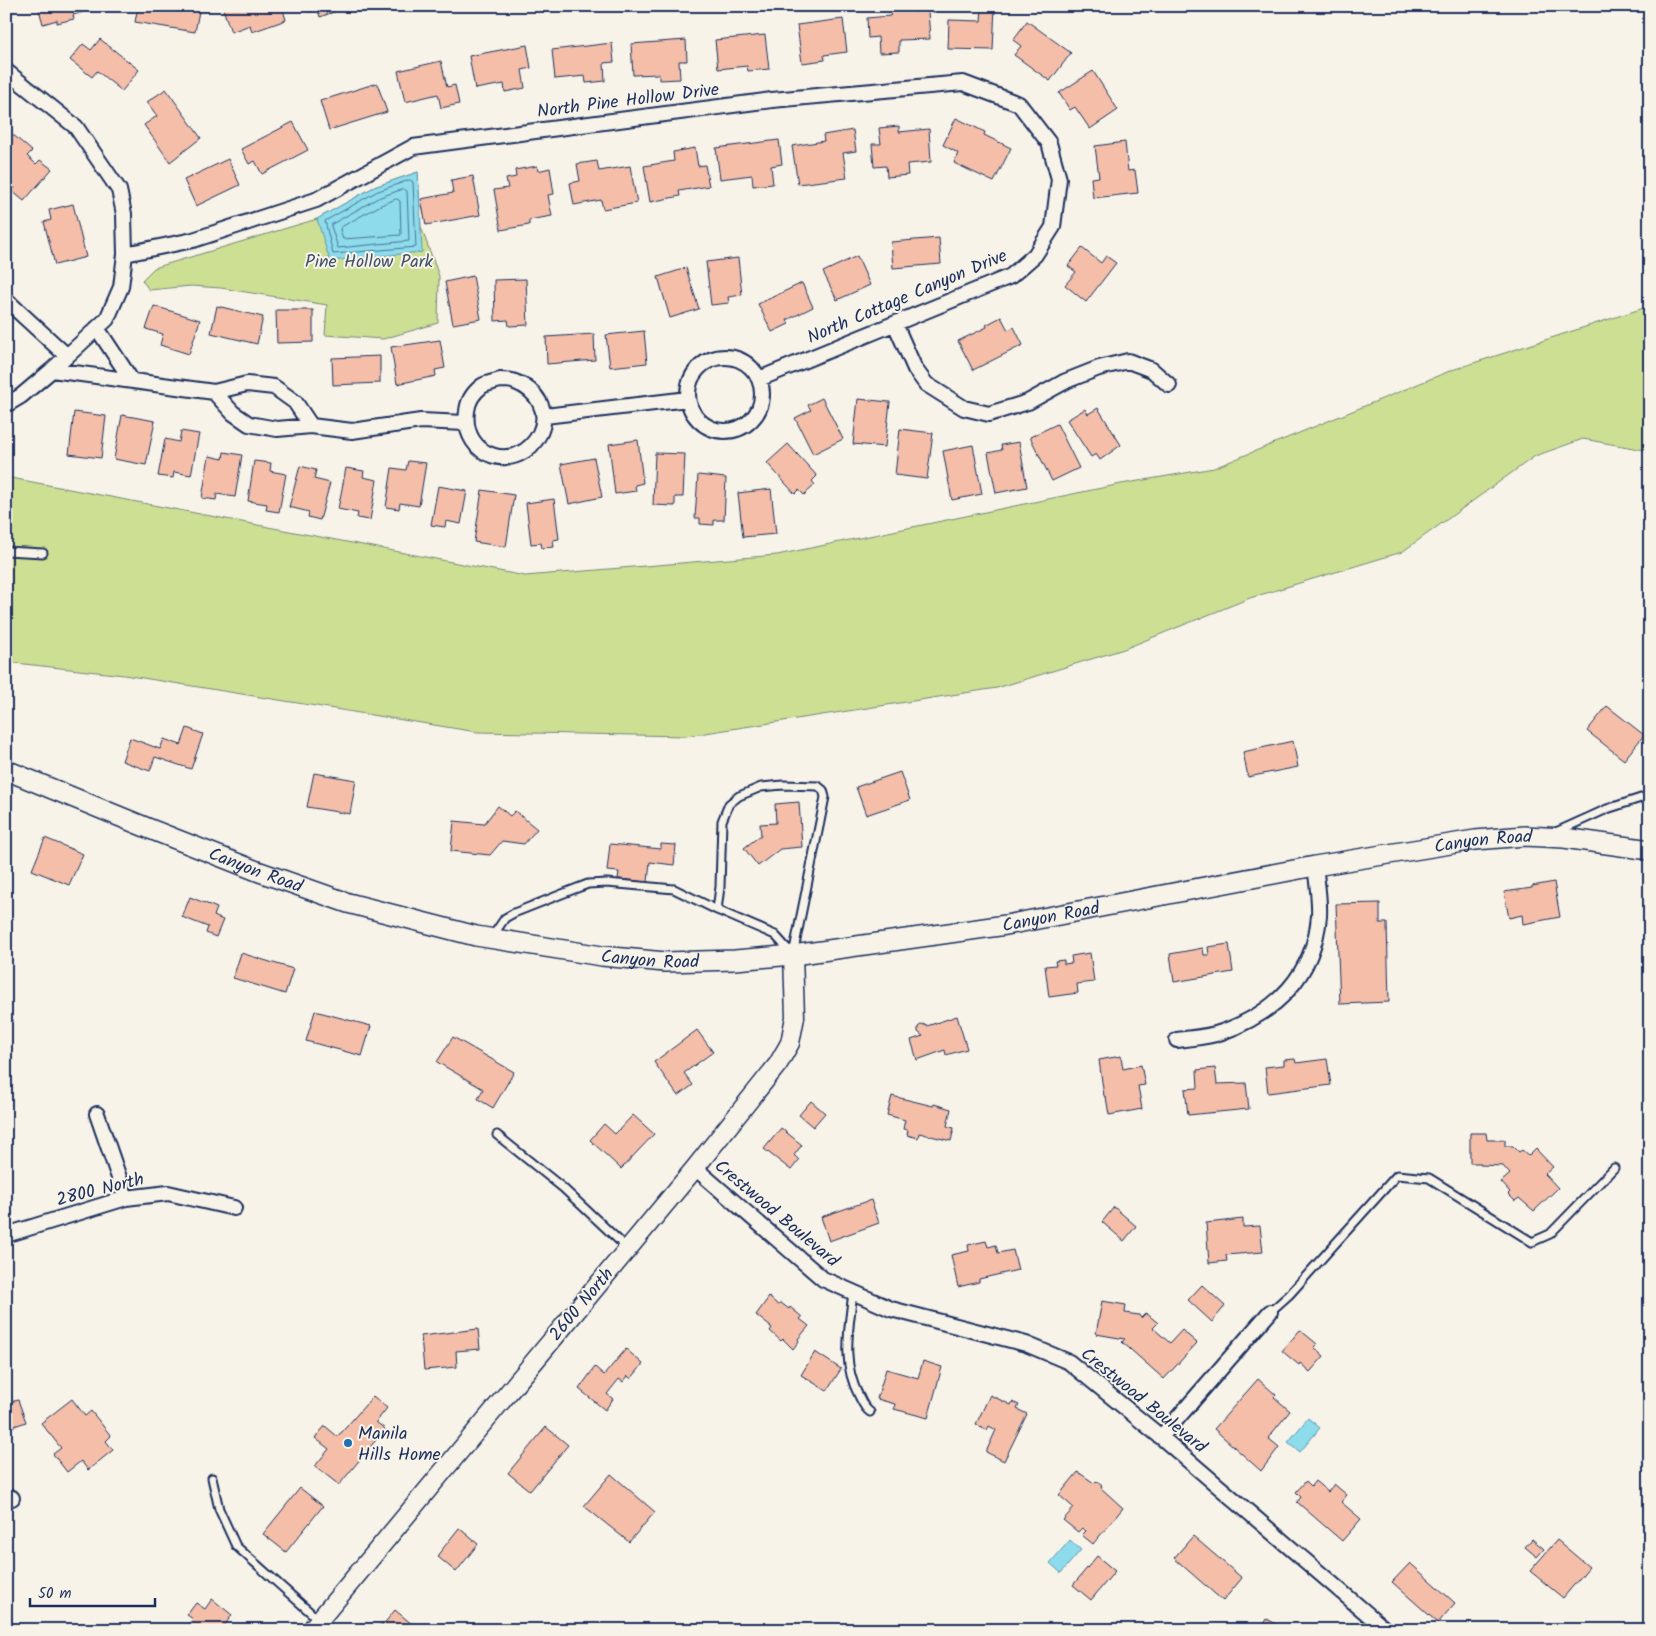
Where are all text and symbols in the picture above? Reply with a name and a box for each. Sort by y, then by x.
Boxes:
street label: North Pine Hollow Drive [536,76,721,127]
street label: North Cottage Canyon Drive [803,242,1012,353]
park label: Pine Hollow Park [305,248,434,277]
street label: Canyon Road [1432,823,1534,862]
street label: Canyon Road [204,840,307,902]
street label: Canyon Road [1000,894,1103,941]
street label: Canyon Road [599,943,701,978]
street label: Crestwood Boulevard [707,1153,846,1276]
street label: 2800 North [53,1166,147,1215]
street label: 2600 North [543,1262,622,1348]
street label: Crestwood Boulevard [1073,1341,1214,1462]
place label: Manila Hills Home [358,1420,441,1470]
marker: Manila Hills Home [342,1437,354,1449]
scale bar [30,1576,155,1608]
text: 50 m [38,1582,72,1606]

